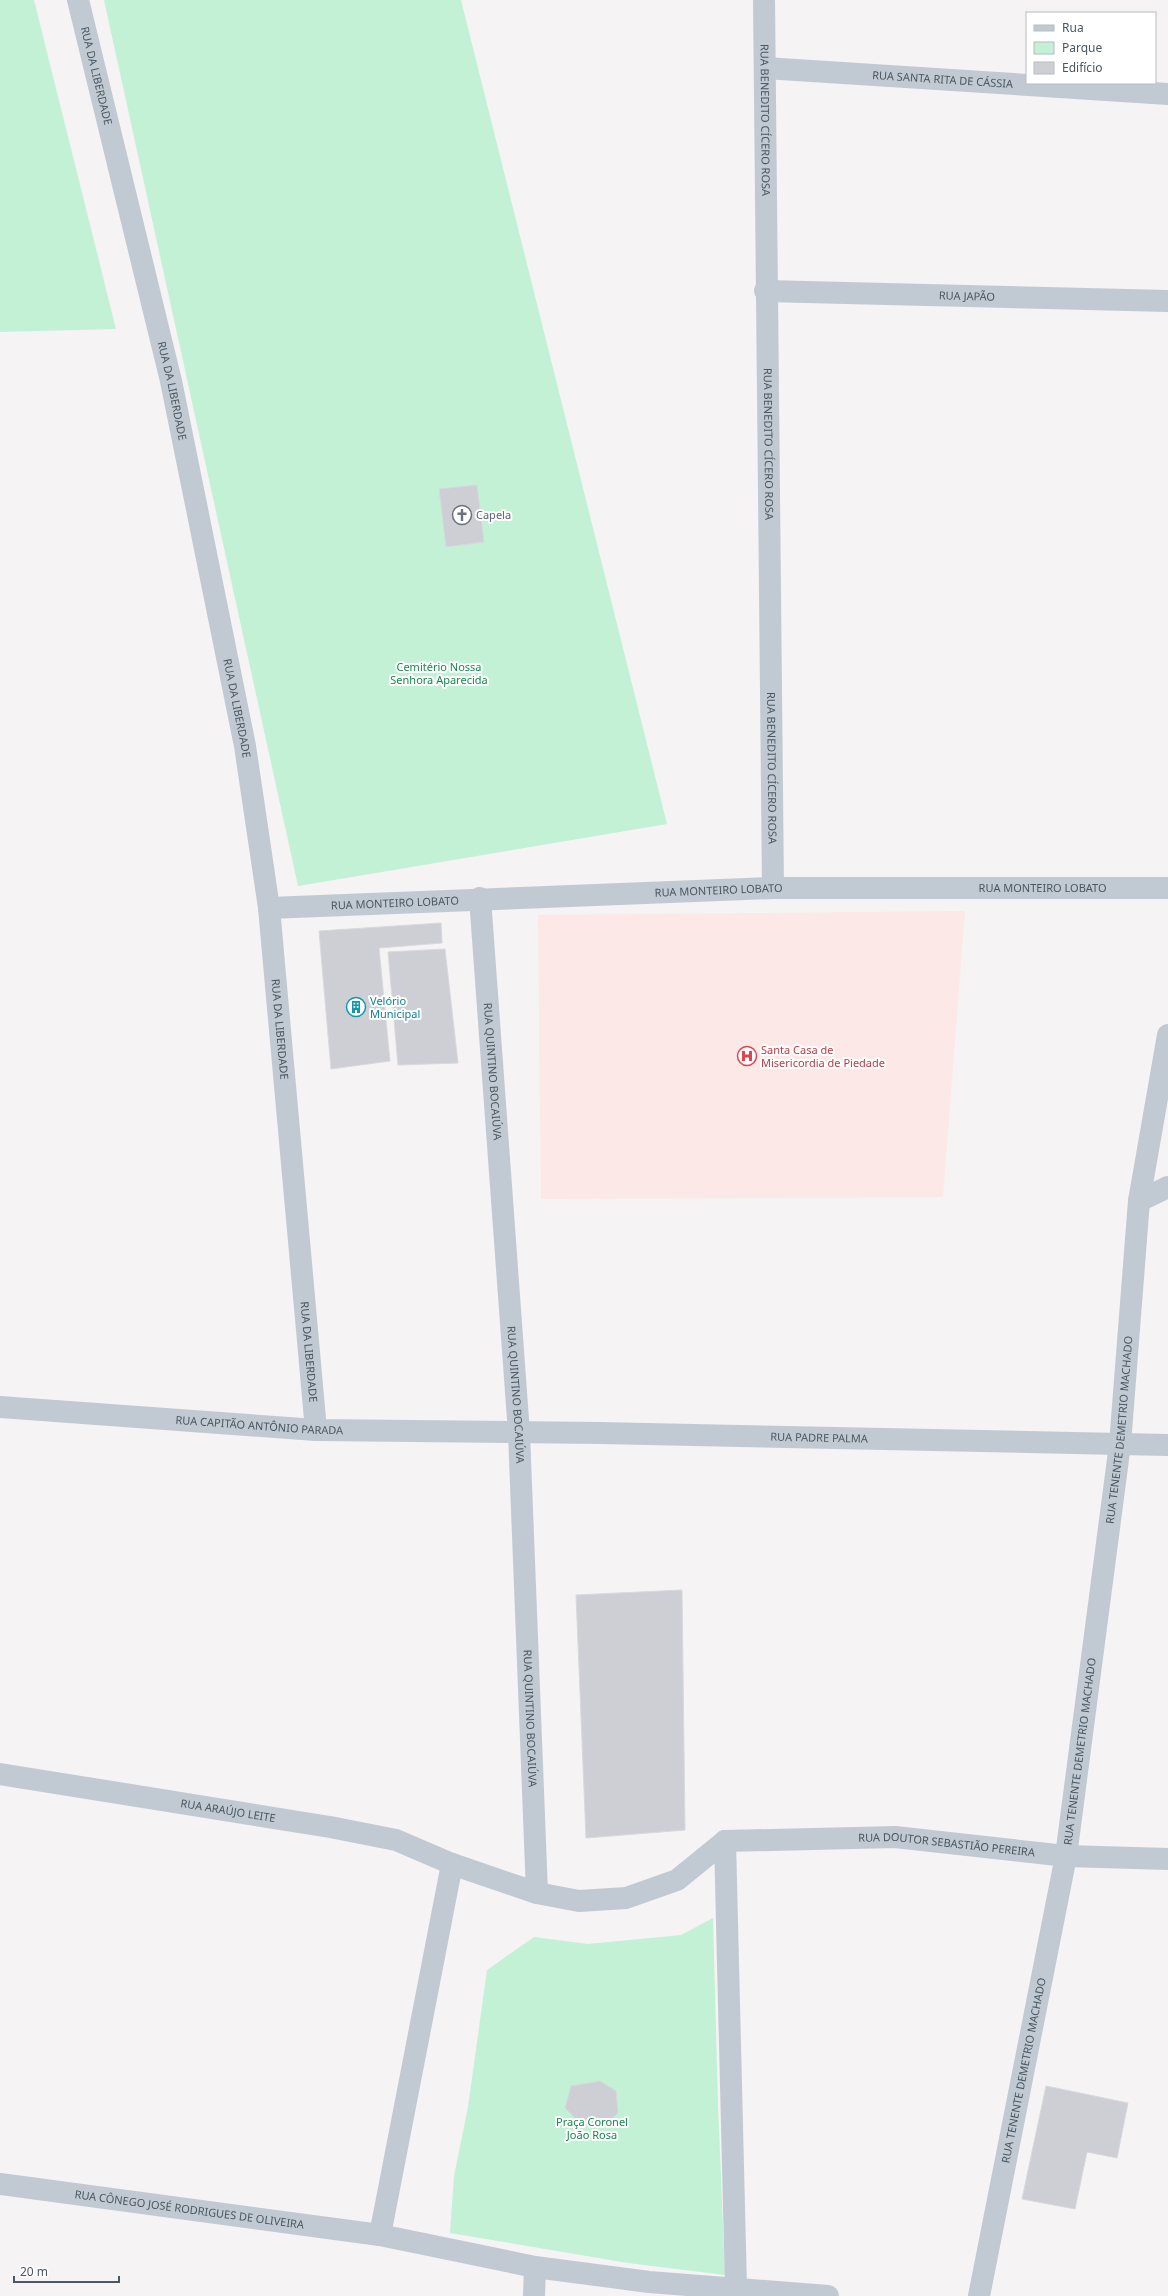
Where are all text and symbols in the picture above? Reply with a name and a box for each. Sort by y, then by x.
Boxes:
legend [1026,12,1156,84]
text: Rua [1062,19,1084,36]
street label: RUA DA LIBERDADE [78,25,116,127]
text: Parque [1062,39,1103,56]
street label: RUA BENEDITO CÍCERO ROSA [757,44,774,197]
text: Edifício [1062,59,1103,76]
street label: RUA SANTA RITA DE CÁSSIA [872,67,1015,91]
street label: RUA JAPÃO [939,287,995,304]
street label: RUA DA LIBERDADE [155,340,191,442]
street label: RUA BENEDITO CÍCERO ROSA [761,368,777,521]
church icon: Capela [451,504,473,526]
place label: Capela [476,507,511,522]
street label: RUA DA LIBERDADE [220,657,255,759]
park label: Cemitério Nossa Senhora Aparecida [390,659,488,687]
street label: RUA BENEDITO CÍCERO ROSA [764,692,781,845]
street label: RUA MONTEIRO LOBATO [654,880,783,900]
street label: RUA MONTEIRO LOBATO [979,880,1107,895]
street label: RUA MONTEIRO LOBATO [331,892,459,913]
street label: RUA DA LIBERDADE [268,978,292,1080]
place label: Velório Municipal [370,993,420,1021]
building icon: Velório Municipal [345,996,367,1018]
street label: RUA QUINTINO BOCAIÚVA [481,1002,506,1142]
place label: Santa Casa de Misericordia de Piedade [761,1042,885,1070]
hospital icon: Santa Casa de Misericordia de Piedade [736,1045,758,1067]
street label: RUA DA LIBERDADE [297,1301,321,1403]
street label: RUA QUINTINO BOCAIÚVA [504,1325,528,1465]
street label: RUA TENENTE DEMETRIO MACHADO [1102,1335,1135,1525]
street label: RUA CAPITÃO ANTÔNIO PARADA [175,1412,344,1437]
street label: RUA PADRE PALMA [770,1429,869,1446]
street label: RUA QUINTINO BOCAIÚVA [520,1649,541,1788]
street label: RUA TENENTE DEMETRIO MACHADO [1059,1657,1099,1846]
street label: RUA ARAÚJO LEITE [180,1795,277,1825]
street label: RUA DOUTOR SEBASTIÃO PEREIRA [858,1829,1037,1860]
street label: RUA TENENTE DEMETRIO MACHADO [997,1976,1049,2164]
park label: Praça Coronel João Rosa [556,2114,628,2142]
street label: RUA CÔNEGO JOSÉ RODRIGUES DE OLIVEIRA [74,2186,306,2232]
scale bar [14,2258,119,2284]
text: 20 m [20,2263,48,2280]

